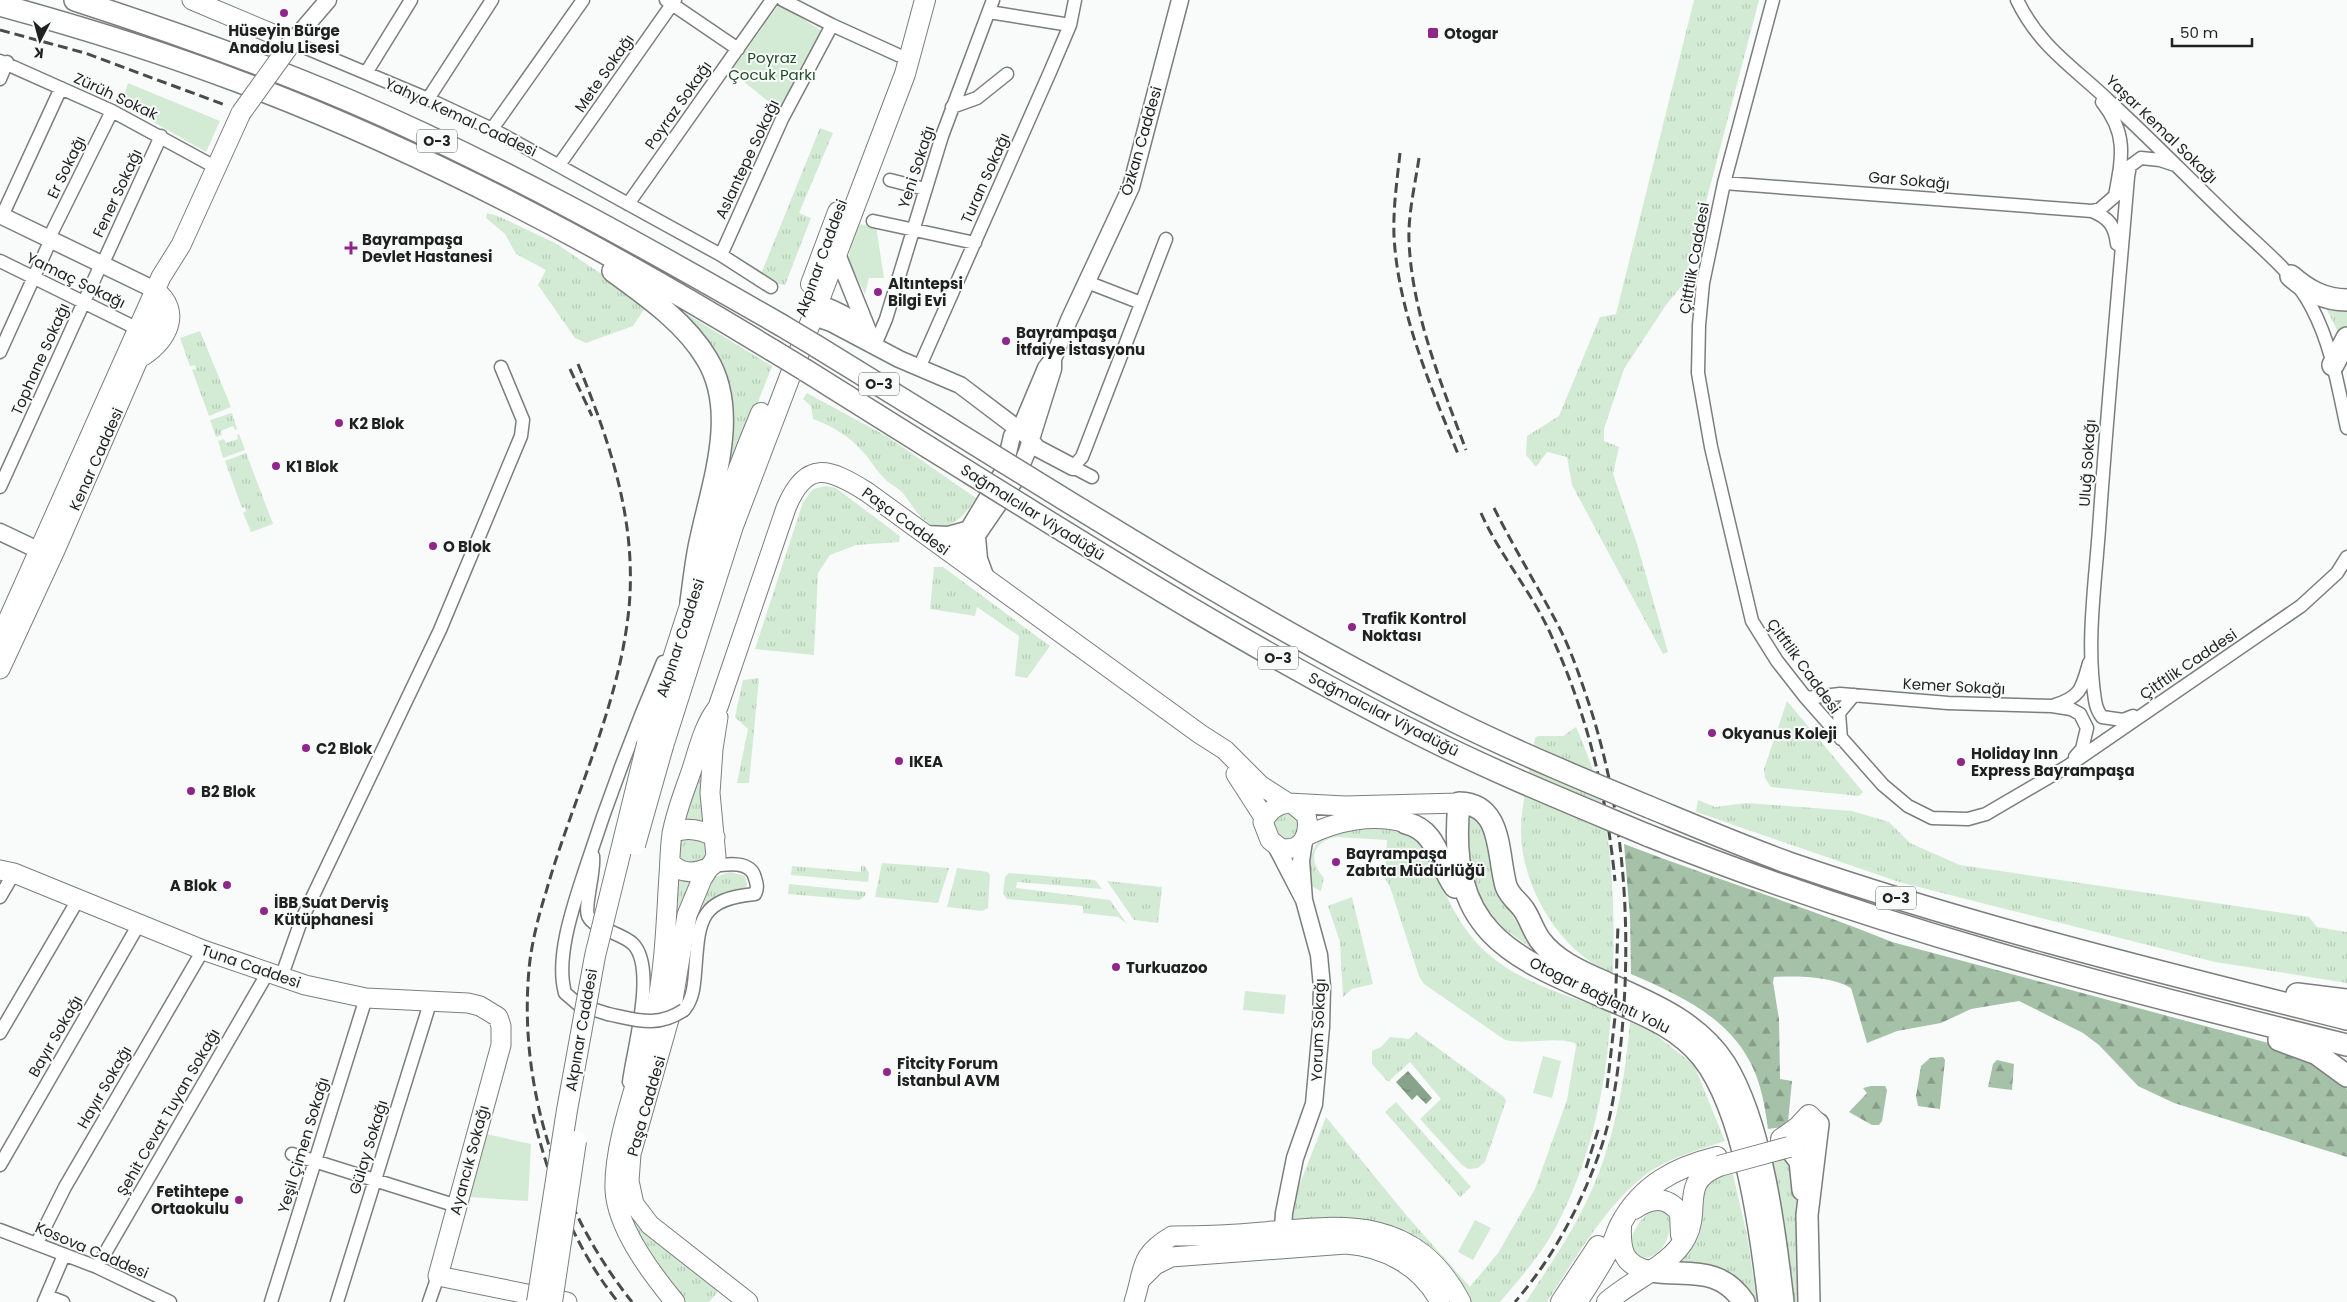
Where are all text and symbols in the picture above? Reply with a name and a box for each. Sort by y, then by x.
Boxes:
marker: Hüseyin Bürge Anadolu Lisesi [278,7,290,19]
north arrow [15,15,65,65]
scale bar [2172,15,2252,47]
place label: Hüseyin Bürge Anadolu Lisesi [228,20,340,58]
text: 50 m [2180,22,2218,43]
place label: Otogar [1444,23,1499,44]
marker: Otogar [1426,26,1440,40]
street label: Mete Sokağı [569,30,639,116]
text: K [33,42,45,63]
park label: Poyraz Çocuk Parkı [728,47,816,85]
street label: Poyraz Sokağı [640,57,716,153]
street label: Zürüh Sokak [71,67,162,125]
street label: Yaşar Kemal Sokağı [2101,70,2223,188]
street label: Yahya Kemal Caddesi [382,73,540,161]
street label: Özkan Caddesi [1115,84,1167,198]
street label: Aslantepe Sokağı [710,96,784,222]
street label: Yeni Sokağı [893,123,939,211]
street label: Turan Sokağı [956,129,1014,227]
road number: O-3 [417,130,457,152]
street label: Er Sokağı [42,132,90,202]
street label: Fener Sokağı [87,145,147,241]
street label: Gar Sokağı [1867,166,1951,194]
street label: Akpınar Caddesi [790,196,852,320]
street label: Çitftlik Caddesi [1674,201,1714,315]
place label: Bayrampaşa Devlet Hastanesi [362,229,492,267]
marker: Bayrampaşa Devlet Hastanesi [344,241,358,255]
street label: Yamaç Sokağı [23,247,129,313]
place label: Altıntepsi Bilgi Evi [888,273,963,311]
marker: Altıntepsi Bilgi Evi [872,286,884,298]
street label: Tophane Sokağı [6,300,74,418]
place label: Bayrampaşa İtfaiye İstasyonu [1016,322,1145,360]
marker: Bayrampaşa İtfaiye İstasyonu [1000,335,1012,347]
road number: O-3 [859,372,899,396]
street label: Kenar Caddesi [64,404,128,514]
place label: K2 Blok [349,413,405,434]
marker: K2 Blok [333,417,345,429]
street label: Uluğ Sokağı [2073,419,2101,507]
place label: K1 Blok [286,456,339,477]
street label: Sağmalcılar Viyadüğü [957,459,1109,565]
marker: K1 Blok [270,460,282,472]
street label: Paşa Caddesi [858,482,954,560]
place label: O Blok [443,536,492,557]
marker: O Blok [427,540,439,552]
street label: Akpınar Caddesi [651,576,709,700]
place label: Trafik Kontrol Noktası [1362,608,1466,646]
street label: Çitftlik Caddesi [1762,614,1846,718]
marker: Trafik Kontrol Noktası [1346,621,1358,633]
street label: Çitftlik Caddesi [2135,624,2241,704]
road number: O-3 [1258,646,1298,670]
street label: Sağmalcılar Viyadüğü [1305,667,1463,761]
street label: Kemer Sokağı [1902,673,2006,699]
place label: Okyanus Koleji [1722,723,1837,744]
marker: Okyanus Koleji [1706,727,1718,739]
place label: C2 Blok [316,738,373,759]
marker: C2 Blok [300,742,312,754]
place label: Holiday Inn Express Bayrampaşa [1971,743,2135,781]
place label: IKEA [909,751,943,772]
marker: IKEA [893,755,905,767]
marker: Holiday Inn Express Bayrampaşa [1955,756,1967,768]
place label: B2 Blok [201,781,256,802]
marker: B2 Blok [185,785,197,797]
place label: Bayrampaşa Zabıta Müdürlüğü [1346,843,1485,881]
marker: Bayrampaşa Zabıta Müdürlüğü [1330,856,1342,868]
place label: A Blok [170,875,218,896]
marker: A Blok [221,879,233,891]
road number: O-3 [1876,886,1916,910]
place label: İBB Suat Derviş Kütüphanesi [274,892,389,930]
marker: İBB Suat Derviş Kütüphanesi [258,905,270,917]
street label: Tuna Caddesi [198,939,304,993]
street label: Otogar Bağlantı Yolu [1526,952,1674,1038]
place label: Turkuazoo [1126,957,1208,978]
marker: Turkuazoo [1110,961,1122,973]
street label: Akpınar Caddesi [560,967,602,1093]
street label: Yorum Sokağı [1306,978,1330,1082]
street label: Bayır Sokağı [23,991,87,1081]
street label: Şehit Cevat Tuyan Sokağı [111,1025,225,1199]
street label: Hayır Sokağı [72,1042,136,1132]
street label: Paşa Caddesi [622,1053,670,1159]
place label: Fitcity Forum İstanbul AVM [897,1053,1000,1091]
marker: Fitcity Forum İstanbul AVM [881,1066,893,1078]
street label: Yeşil Çimen Sokağı [272,1075,334,1215]
street label: Gülay Sokağı [344,1097,392,1197]
street label: Ayancık Sokağı [444,1103,494,1217]
place label: Fetihtepe Ortaokulu [151,1181,229,1219]
marker: Fetihtepe Ortaokulu [233,1194,245,1206]
street label: Kosova Caddesi [32,1217,152,1283]

